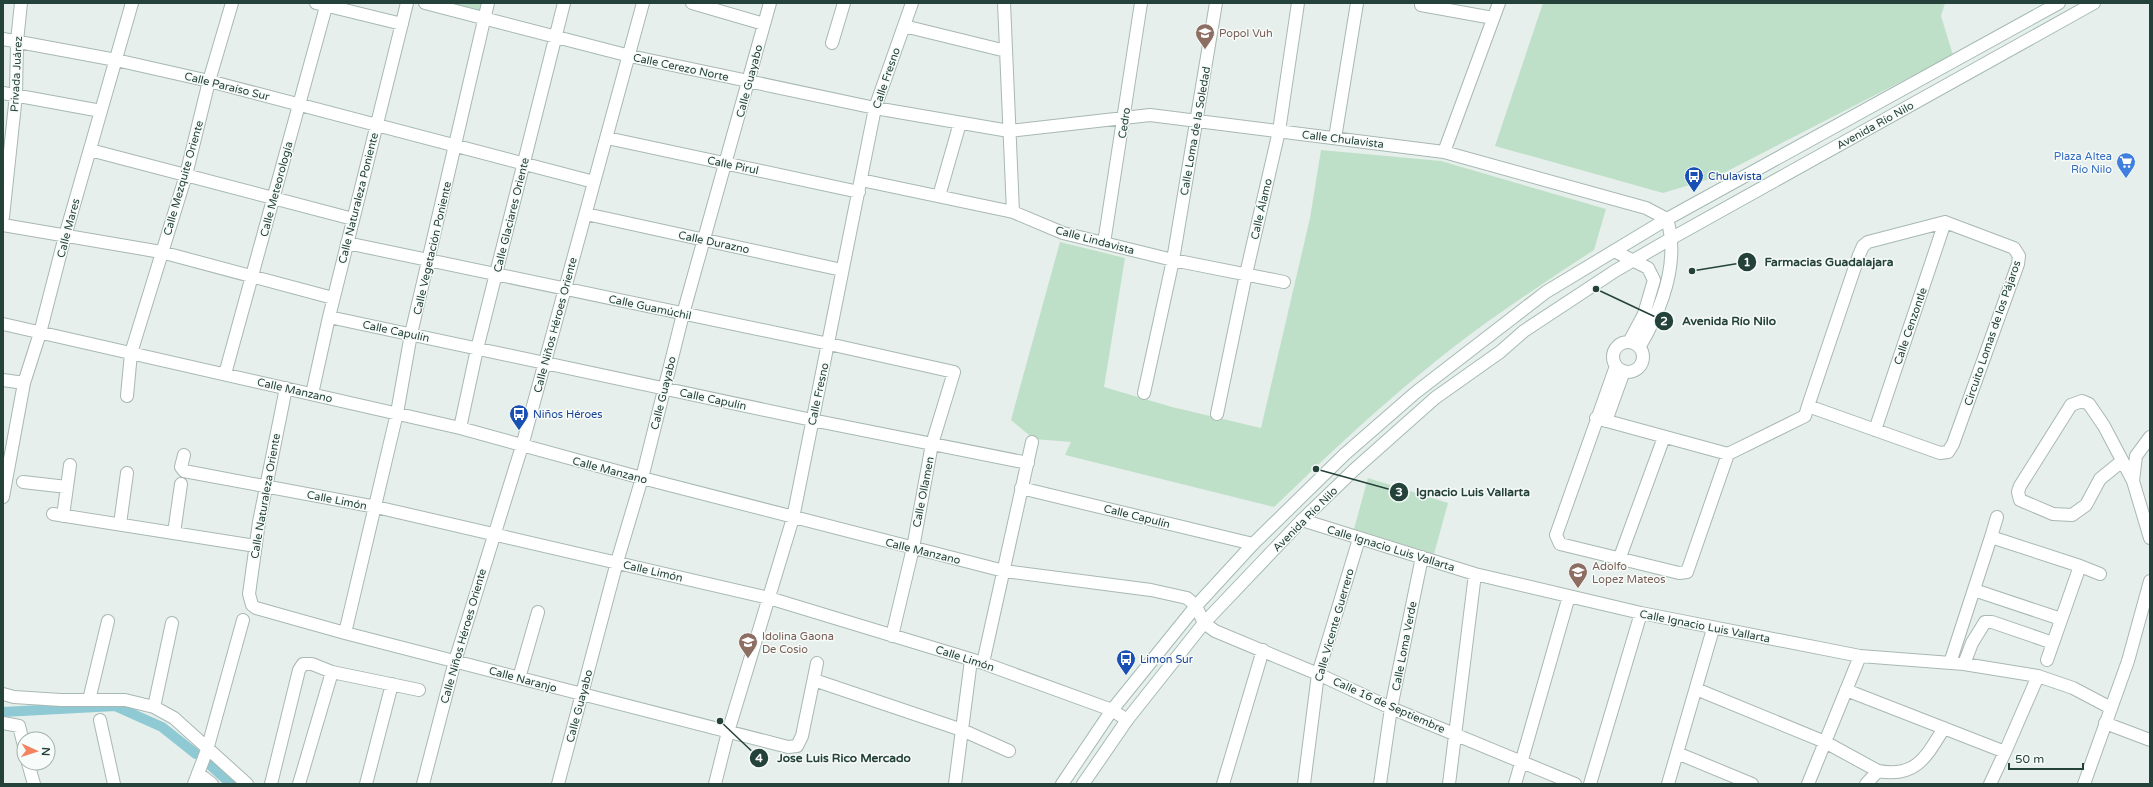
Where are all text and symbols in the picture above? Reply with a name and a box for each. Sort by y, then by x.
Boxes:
school or university icon: Popol Vuh [1194,22,1216,50]
place label: Popol Vuh [1219,27,1273,40]
street label: Privada Juárez [8,35,25,112]
street label: Calle Guayabo [733,43,766,119]
street label: Calle Fresno [870,46,903,110]
street label: Calle Cerezo Norte [632,51,730,84]
street label: Calle Loma de la Soledad [1178,65,1213,197]
street label: Calle Paraíso Sur [183,70,272,104]
street label: Avenida Río Nilo [1834,99,1916,152]
street label: Cedro [1116,106,1133,140]
street label: Calle Mezquite Oriente [161,119,206,237]
street label: Calle Chulavista [1301,128,1385,151]
street label: Calle Naturaleza Poniente [336,131,381,265]
street label: Calle Meteorología [258,140,295,238]
place label: Plaza Altea Río Nilo [2054,150,2112,176]
supermarket icon: Plaza Altea Río Nilo [2115,151,2137,179]
street label: Calle Pirul [706,154,760,177]
street label: Calle Glaciares Oriente [491,156,532,274]
bus stop icon: Chulavista [1683,165,1705,193]
place label: Chulavista [1708,170,1762,183]
street label: Calle Álamo [1247,177,1275,241]
street label: Calle Vegetación Poniente [411,180,454,316]
street label: Calle Mares [54,197,83,259]
street label: Calle Lindavista [1054,224,1136,257]
street label: Calle Durazno [677,229,751,256]
callout: Farmacias Guadalajara [1737,250,1902,274]
text: 1 [1743,255,1751,269]
text: Farmacias Guadalajara [1765,255,1894,270]
street label: Calle Niños Héroes Oriente [531,256,580,394]
street label: Circuito Lomas de los Pájaros [1961,259,2023,407]
street label: Calle Cenzontle [1891,286,1930,366]
street label: Calle Guamúchil [607,292,693,323]
callout: Avenida Río Nilo [1654,309,1785,333]
text: 2 [1660,314,1668,328]
text: Avenida Río Nilo [1682,314,1776,328]
street label: Calle Capulín [361,318,431,345]
street label: Calle Guayabo [648,355,679,431]
street label: Calle Fresno [806,361,832,427]
street label: Calle Manzano [256,375,334,406]
street label: Calle Capulín [678,386,748,413]
bus stop icon: Niños Héroes [508,403,530,431]
place label: Niños Héroes [533,408,603,421]
street label: Calle Naturaleza Oriente [248,432,283,560]
street label: Calle Manzano [571,454,649,487]
street label: Calle Ollamen [910,456,937,529]
callout: Ignacio Luis Vallarta [1389,480,1538,504]
street label: Avenida Río Nilo [1270,484,1341,554]
text: 3 [1395,485,1403,499]
text: Ignacio Luis Vallarta [1416,485,1530,500]
street label: Calle Limón [306,488,368,513]
street label: Calle Capulín [1102,502,1171,531]
street label: Calle Ignacio Luis Vallarta [1325,523,1456,574]
street label: Calle Manzano [884,536,962,567]
street label: Calle Limón [622,558,684,585]
place label: Adolfo Lopez Mateos [1592,560,1666,586]
school or university icon: Adolfo Lopez Mateos [1567,561,1589,589]
street label: Calle Niños Héroes Oriente [438,567,489,705]
street label: Calle Vicente Guerrero [1312,567,1357,683]
street label: Calle Loma Verde [1389,600,1420,692]
street label: Calle Ignacio Luis Vallarta [1639,607,1771,646]
place label: Idolina Gaona De Cosio [762,630,834,656]
school or university icon: Idolina Gaona De Cosio [737,631,759,659]
street label: Calle Limón [934,643,996,674]
bus stop icon: Limon Sur [1115,648,1137,676]
place label: Limon Sur [1140,653,1194,666]
street label: Calle Naranjo [487,664,559,695]
street label: Calle Guayabo [563,668,596,744]
street label: Calle 16 de Septiembre [1331,675,1447,736]
north arrow [16,731,56,771]
scale bar [2009,745,2083,771]
callout: Jose Luis Rico Mercado [749,746,919,770]
text: N [39,747,52,756]
text: 4 [755,751,763,765]
text: Jose Luis Rico Mercado [776,751,911,765]
text: 50 m [2015,752,2044,766]

